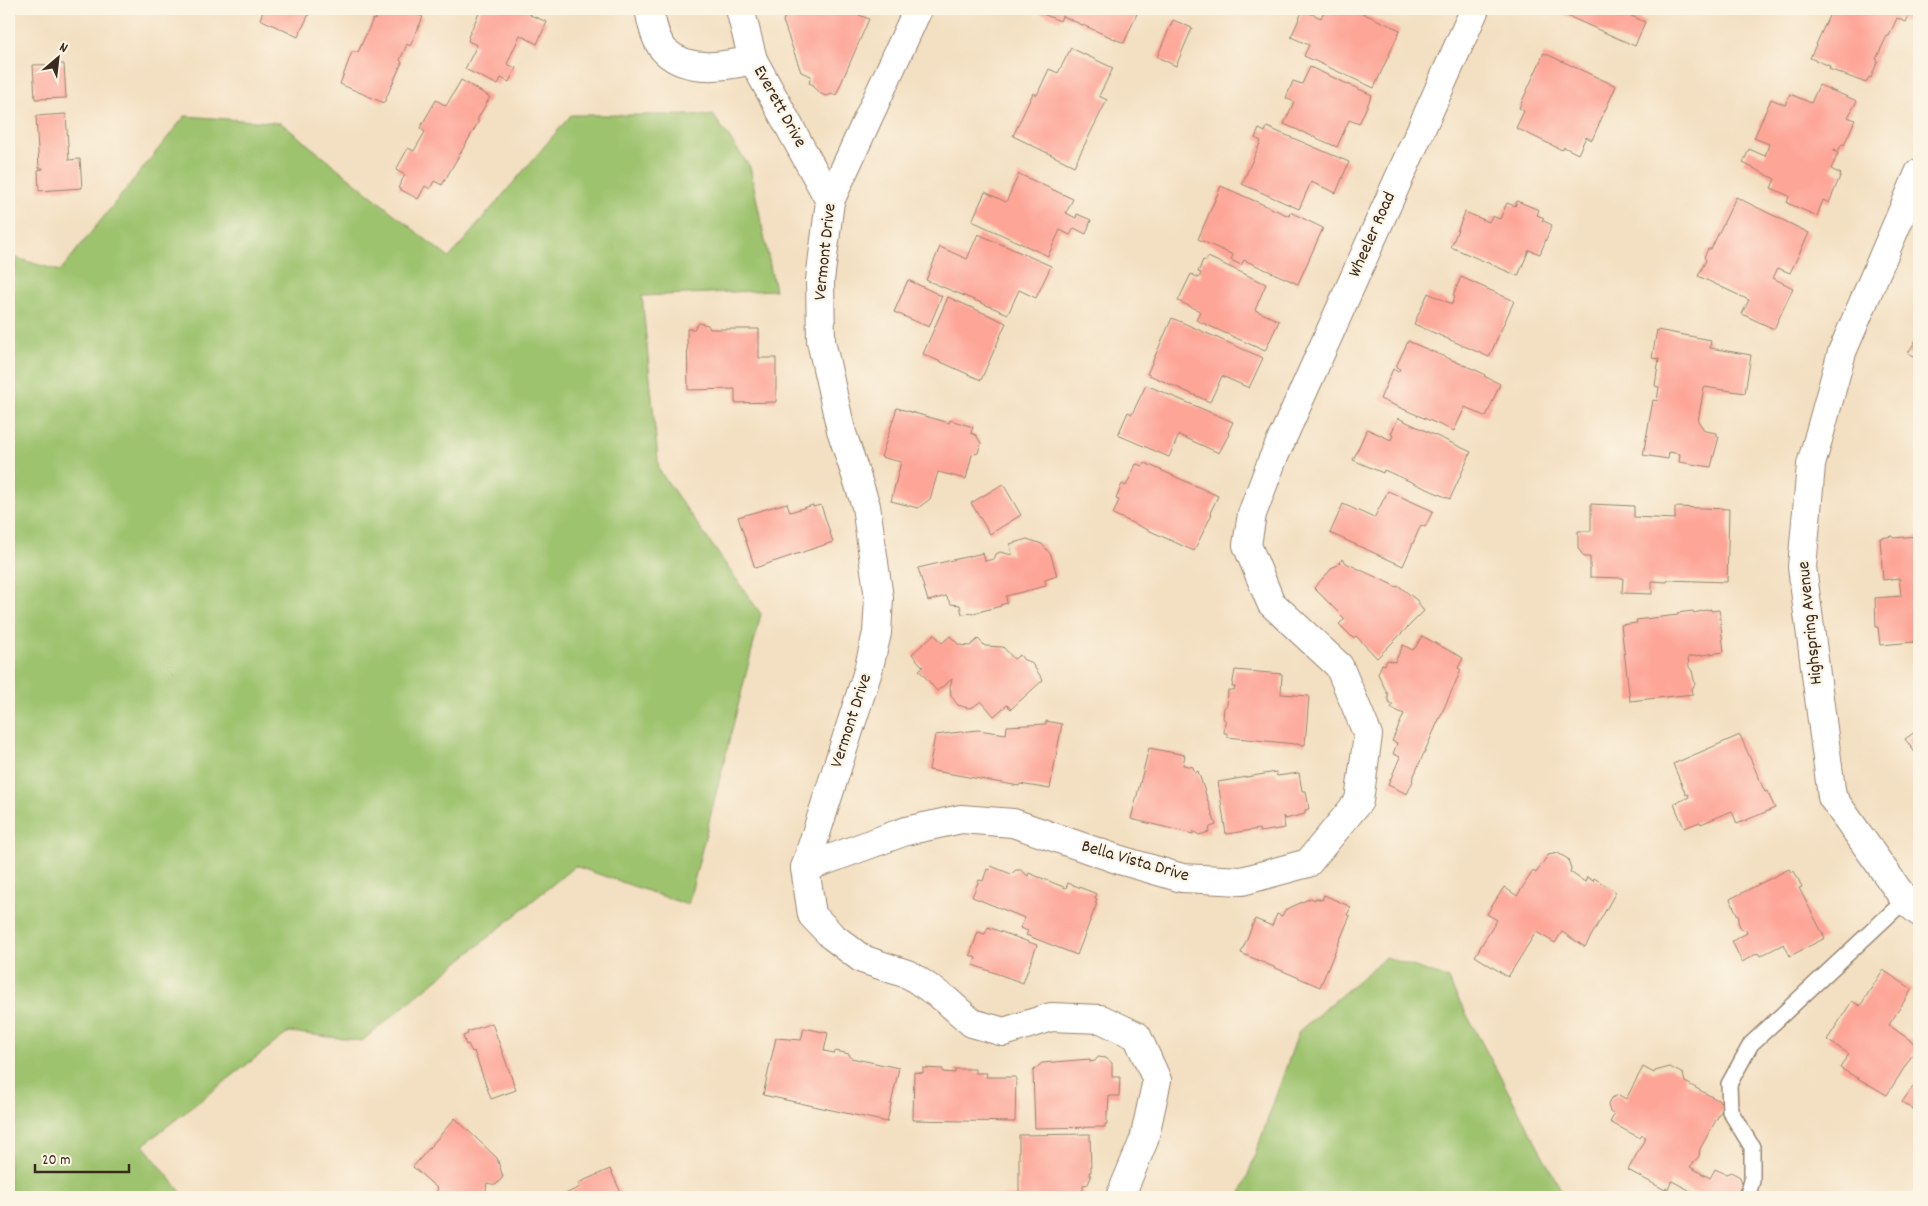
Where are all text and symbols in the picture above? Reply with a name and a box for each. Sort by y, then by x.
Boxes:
north arrow [32,32,82,82]
text: N [55,38,71,59]
street label: Everett Drive [746,61,812,153]
street label: Wheeler Road [1343,188,1403,282]
street label: Vermont Drive [808,202,844,302]
street label: Highspring Avenue [1792,560,1830,686]
street label: Vermont Drive [825,671,879,771]
street label: Bella Vista Drive [1078,835,1192,889]
scale bar [35,1141,129,1173]
text: 20 m [42,1150,70,1172]

